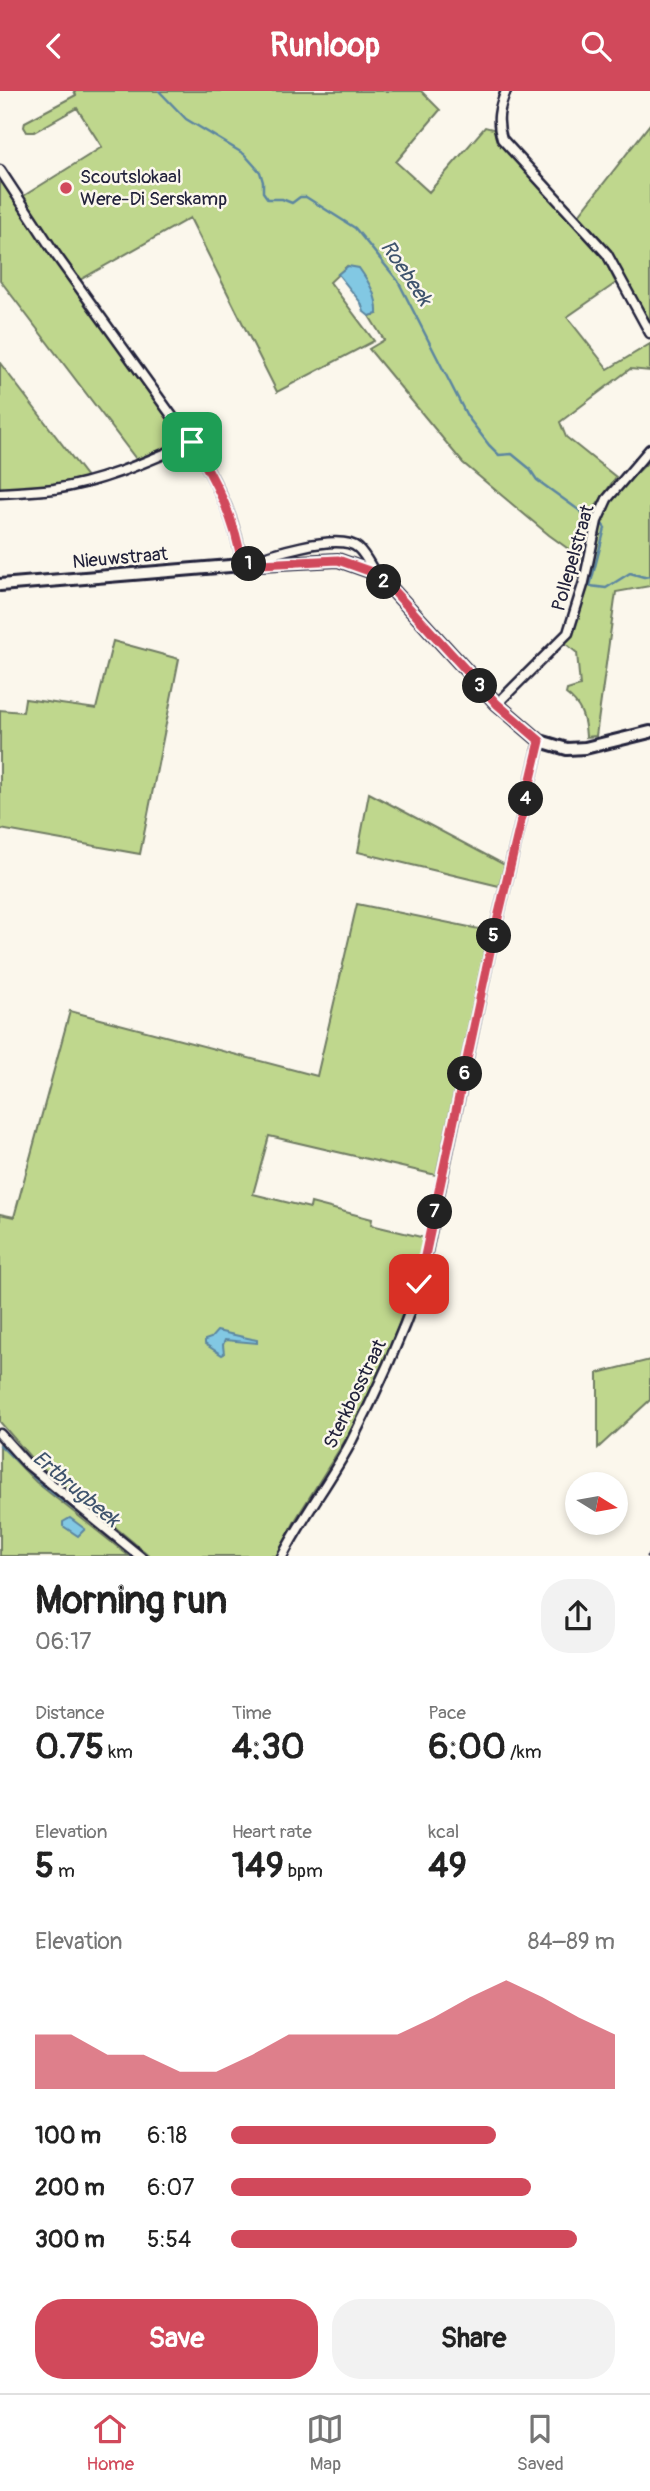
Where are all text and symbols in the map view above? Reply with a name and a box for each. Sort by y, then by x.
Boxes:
text: Runloop [270,26,380,66]
icon: back [35,27,73,65]
icon: search [577,27,615,65]
place label: Scoutslokaal Were-Di Serskamp [80,165,227,211]
marker: Scoutslokaal Were-Di Serskamp [58,180,74,196]
water label: Roebeek [374,235,439,313]
pin [162,412,222,472]
icon: arrive [173,423,211,461]
street label: Pollepelstraat [546,502,600,614]
street label: Nieuwstraat [71,542,169,574]
pin: 1 [232,547,266,581]
text: 1 [245,551,252,575]
pin: 2 [366,565,402,599]
text: 2 [378,569,389,593]
pin: 3 [462,669,498,703]
text: 3 [474,673,485,697]
pin: 4 [508,781,544,817]
text: 4 [520,786,531,810]
pin: 5 [476,919,512,953]
text: 5 [488,923,499,947]
pin: 6 [448,1056,482,1091]
text: 6 [459,1061,470,1085]
pin: 7 [418,1195,452,1229]
text: 7 [429,1199,440,1223]
pin [389,1254,449,1314]
icon: check [400,1265,438,1303]
street label: Sterkbosstraat [318,1335,392,1453]
water label: Ertbrugbeek [27,1445,127,1535]
north arrow [565,1472,628,1535]
map controls [565,1472,628,1535]
text: Morning run [35,1577,227,1625]
button: share [541,1579,615,1653]
text: 06:17 [35,1627,91,1656]
text: Distance [35,1701,104,1725]
text: Time [232,1701,271,1725]
text: Pace [428,1701,466,1725]
text: 0.75 [35,1725,104,1769]
text: 4:30 [232,1725,305,1769]
text: 6:00 [428,1725,506,1769]
text: km [104,1740,133,1764]
text: /km [506,1740,542,1764]
text: Elevation [35,1820,107,1844]
text: Heart rate [232,1820,312,1844]
text: kcal [428,1820,459,1844]
text: 5 [35,1844,54,1888]
text: 149 [232,1844,284,1888]
text: 49 [428,1844,467,1888]
text: m [54,1859,75,1883]
text: bpm [284,1859,323,1883]
text: Elevation [35,1927,123,1956]
text: 84–89 m [528,1927,615,1956]
text: 100 m [35,2121,101,2150]
text: 6:18 [147,2121,187,2150]
text: 200 m [35,2173,105,2202]
text: 6:07 [147,2173,194,2202]
text: 300 m [35,2225,105,2254]
text: 5:54 [147,2225,191,2254]
button: Save [35,2299,318,2379]
button: Share [332,2299,615,2379]
tab: Home [86,2410,134,2476]
tab: Map [306,2410,344,2476]
tab: Saved [517,2410,564,2476]

